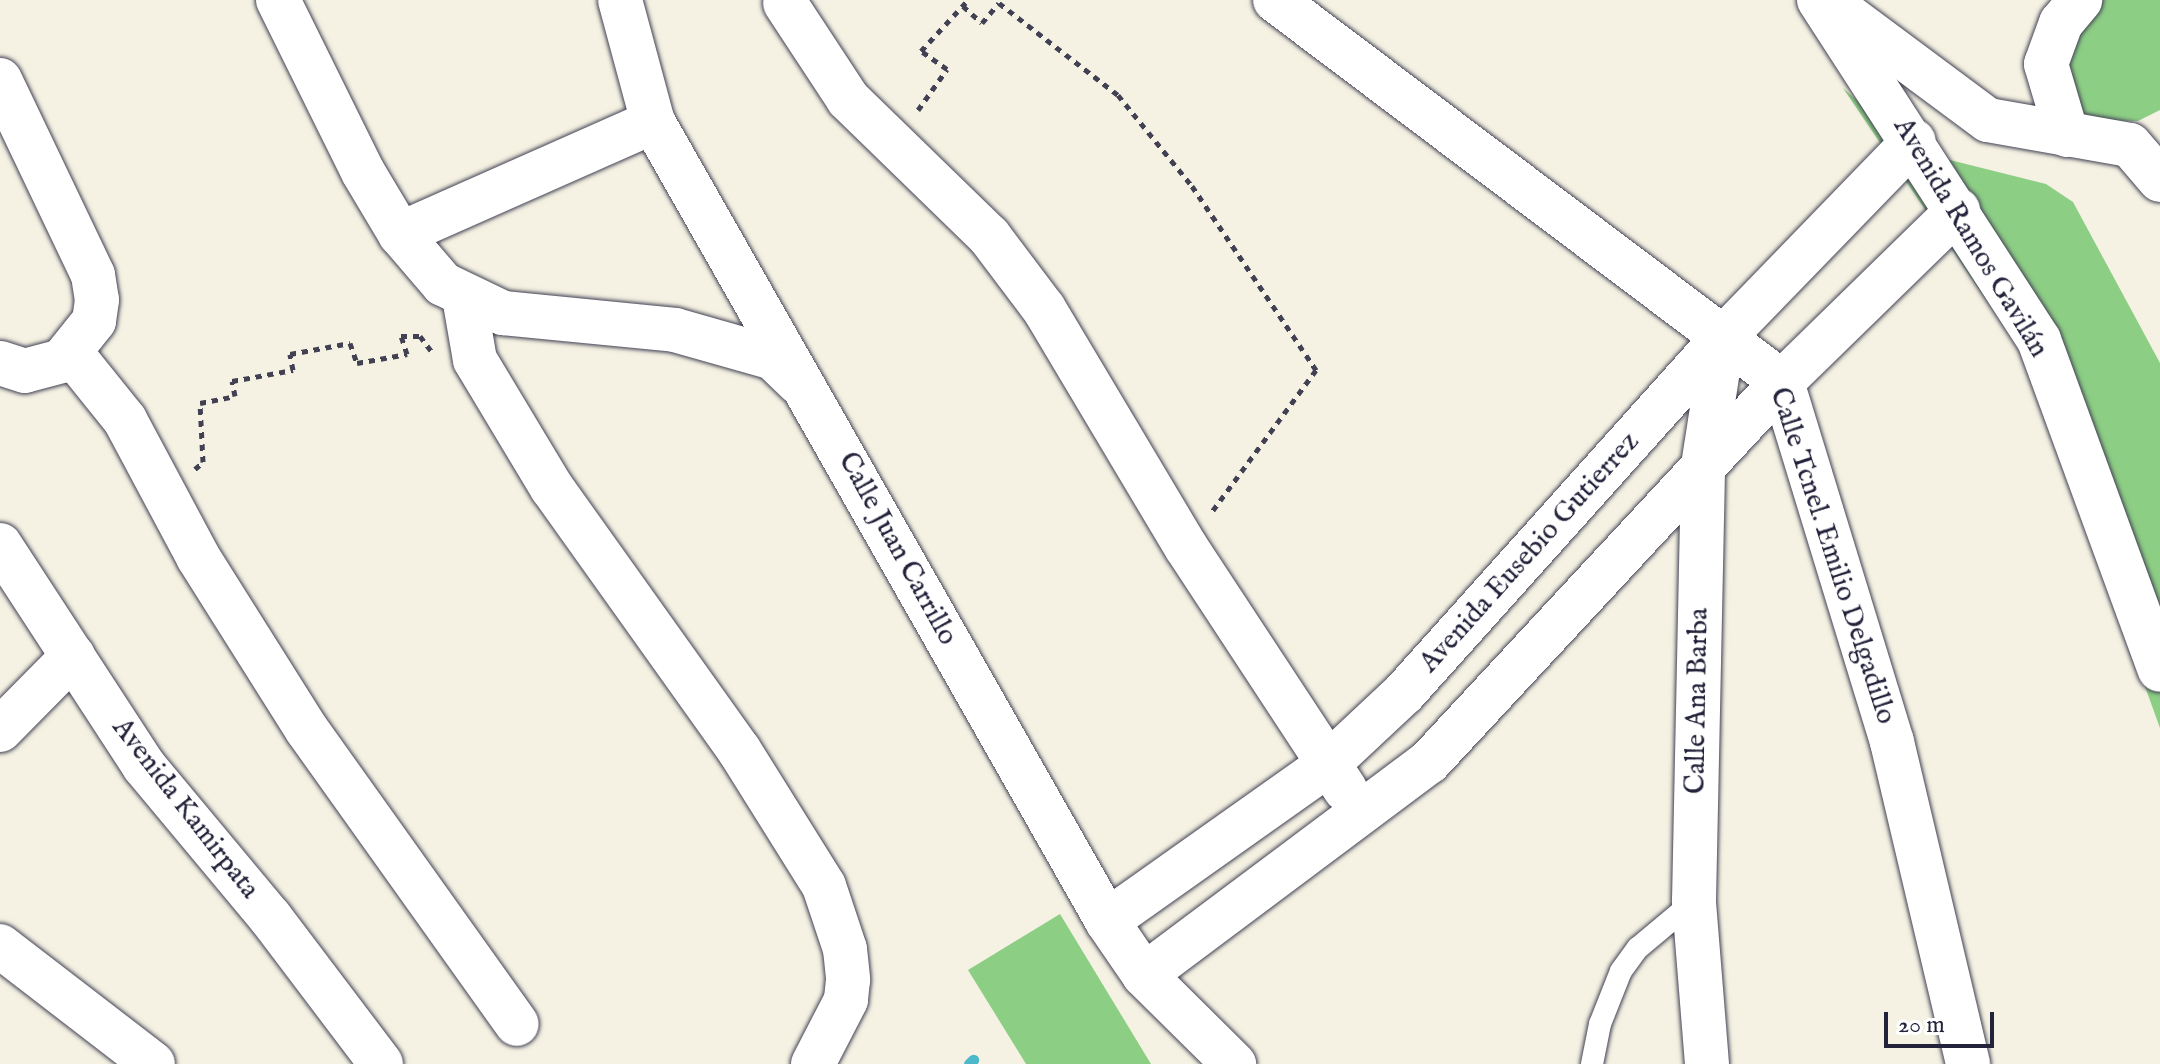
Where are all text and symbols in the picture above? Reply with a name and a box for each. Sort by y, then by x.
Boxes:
street label: Avenida Ramos Gavilán [1885,112,2055,364]
street label: Calle Tcnel. Emilio Delgadillo [1762,384,1902,728]
street label: Avenida Eusebio Gutierrez [1413,426,1647,680]
street label: Calle Juan Carrillo [830,447,964,651]
street label: Calle Ana Barba [1680,608,1716,794]
street label: Avenida Kamirpata [104,712,266,906]
scale bar [1888,996,1998,1046]
text: 20 m [1898,1010,1945,1041]

